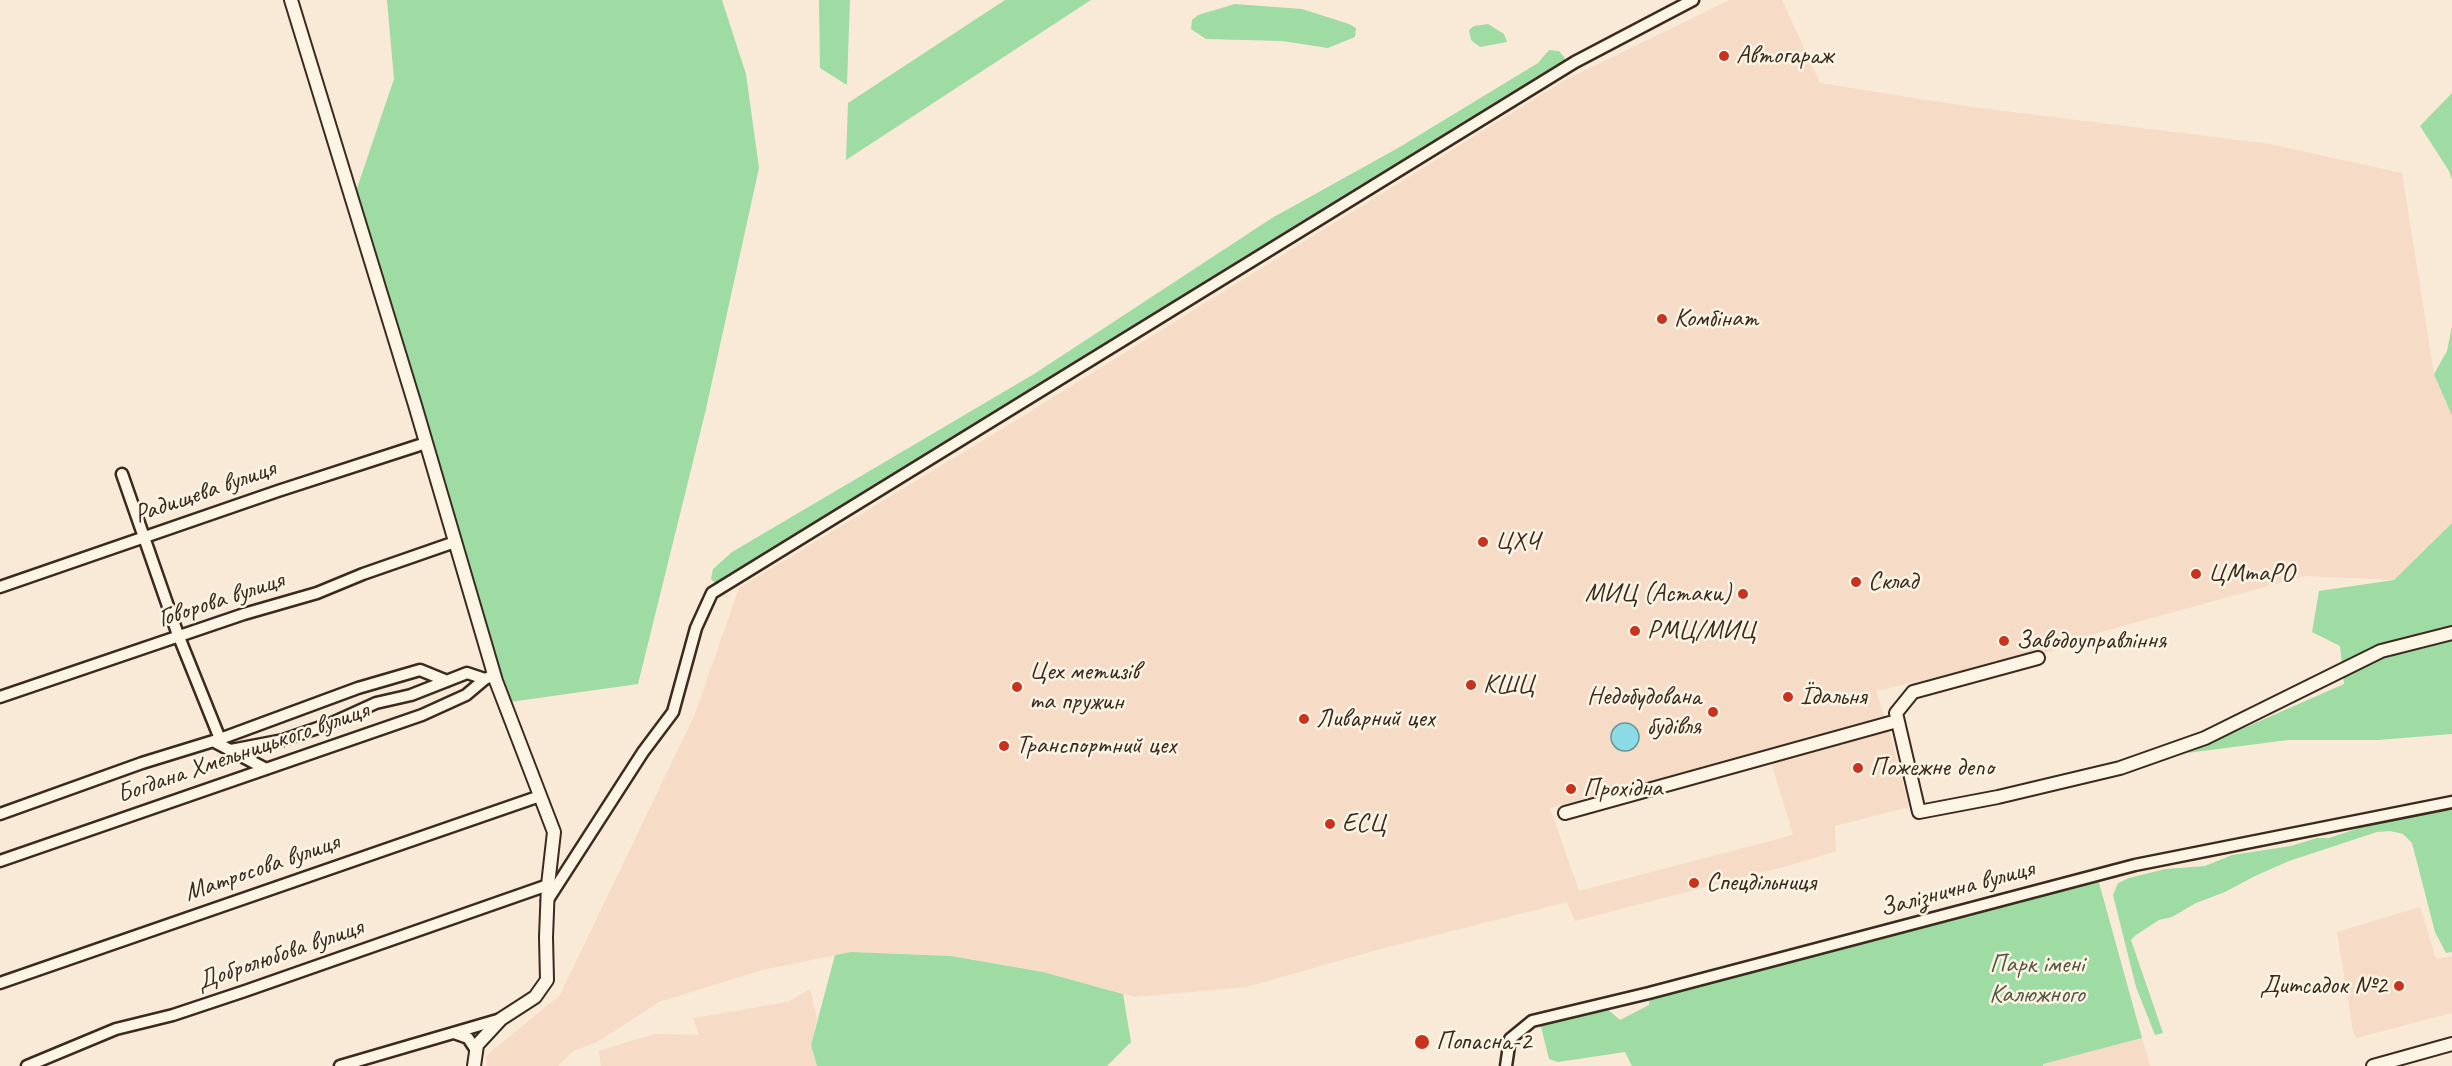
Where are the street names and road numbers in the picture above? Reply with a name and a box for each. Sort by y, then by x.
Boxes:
street label: Радищева вулиця [130,453,280,531]
street label: Говорова вулиця [154,565,288,635]
street label: Богдана Хмельницького вулиця [113,695,373,811]
street label: Матросова вулиця [180,827,344,909]
street label: Залізнична вулиця [1876,853,2038,925]
street label: Добролюбова вулиця [193,912,367,998]

